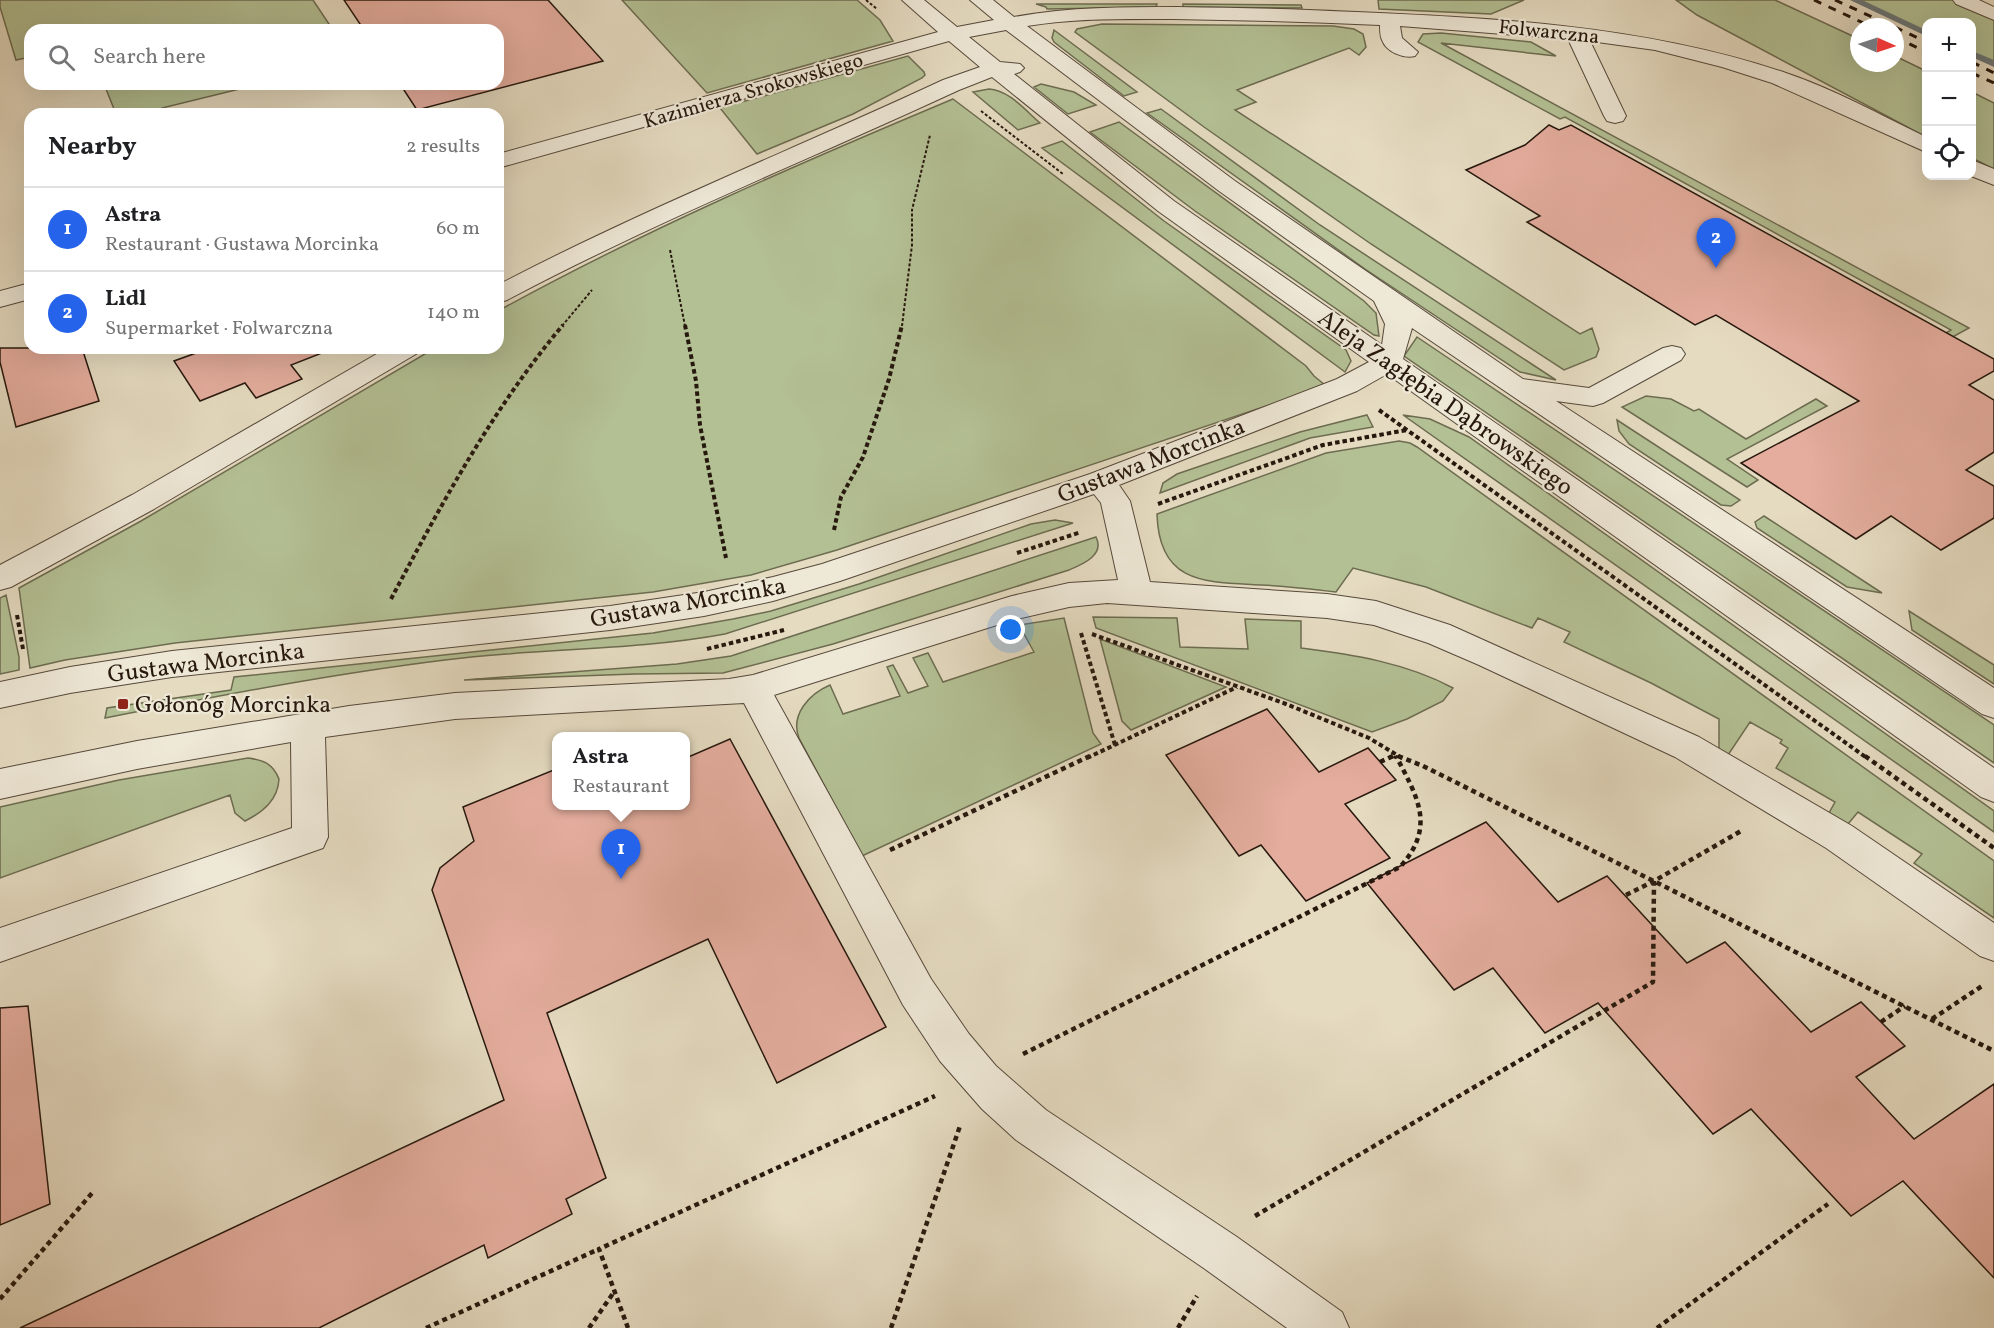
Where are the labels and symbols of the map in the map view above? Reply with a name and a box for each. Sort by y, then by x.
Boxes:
street label: Folwarczna [1497,14,1601,52]
north arrow [1850,18,1904,72]
street label: Kazimierza Srokowskiego [640,47,867,137]
pin: 2 [1696,218,1736,268]
street label: Aleja Zagłębia Dąbrowskiego [1310,302,1579,505]
street label: Gustawa Morcinka [1053,410,1250,513]
street label: Gustawa Morcinka [588,570,789,638]
your location [996,615,1025,644]
street label: Gustawa Morcinka [106,635,307,693]
place label: Gołonóg Morcinka [135,689,331,723]
marker: Gołonóg Morcinka [116,697,130,711]
pin: 1 [602,830,640,879]

